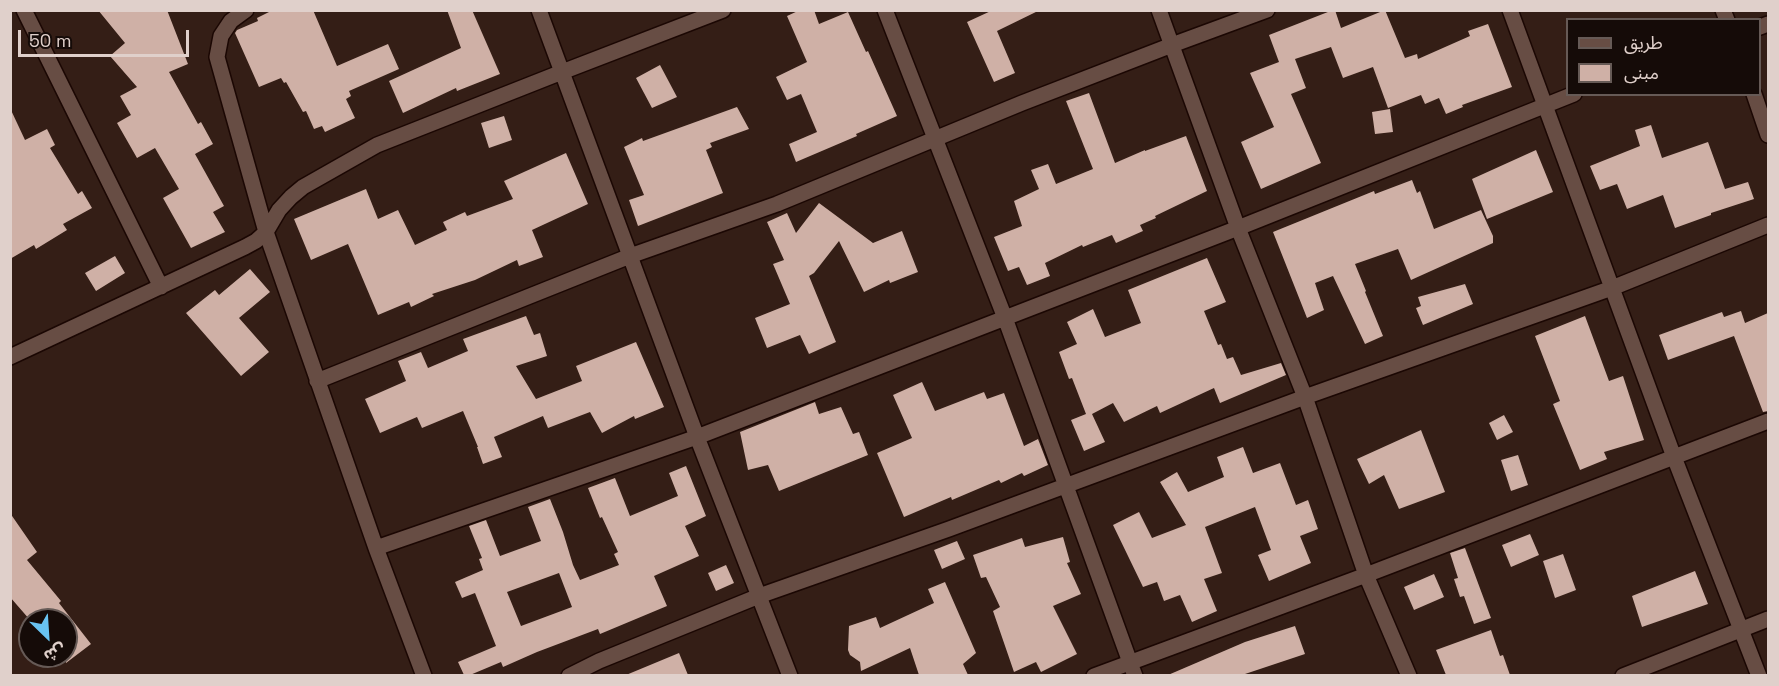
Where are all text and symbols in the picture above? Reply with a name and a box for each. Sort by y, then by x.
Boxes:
scale bar [21,18,192,56]
legend [1566,18,1761,96]
text: 50 m [29,29,71,52]
text: طريق [1624,31,1663,54]
text: مبنى [1624,61,1659,84]
north arrow [18,608,78,668]
text: ش [41,639,69,667]

